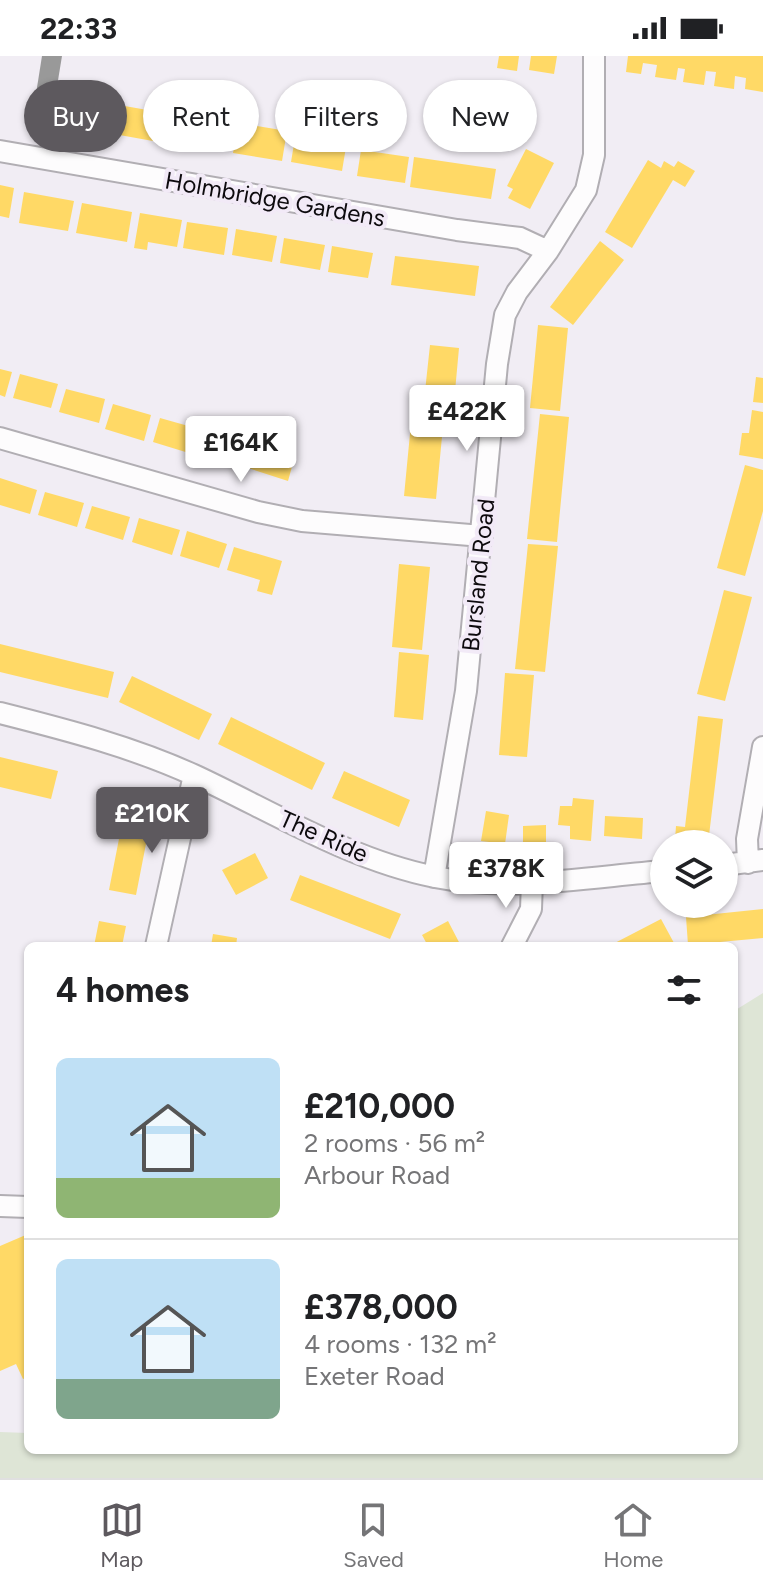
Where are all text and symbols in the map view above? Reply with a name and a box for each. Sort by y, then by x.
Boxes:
text: 22:33 [40,10,117,47]
chip: Buy [24,80,127,152]
chip: Rent [143,80,259,152]
chip: Filters [275,80,407,152]
chip: New [423,80,537,152]
street label: Holmbridge Gardens [163,165,387,233]
pin: £422K [411,385,523,453]
text: £422K [427,395,507,427]
pin: £164K [185,416,297,484]
text: £164K [203,426,279,458]
street label: Bursland Road [456,497,500,653]
pin: £210K [96,787,208,855]
text: £210K [114,797,190,829]
street label: The Ride [275,804,373,868]
map controls [650,830,738,918]
button: layers [650,830,738,918]
pin: £378K [450,842,562,910]
text: £378K [467,852,545,884]
icon: filters [662,968,706,1012]
text: 4 homes [56,970,189,1011]
text: £210,000 [304,1086,455,1127]
icon: home [120,1090,216,1186]
text: 2 rooms · 56 m² [304,1127,485,1159]
text: Arbour Road [304,1159,450,1191]
text: £378,000 [304,1287,458,1328]
icon: home [120,1291,216,1387]
text: 4 rooms · 132 m² [304,1328,497,1360]
text: Exeter Road [304,1360,445,1392]
tab: Map [100,1498,144,1573]
tab: Saved [343,1498,404,1573]
tab: Home [603,1498,663,1573]

